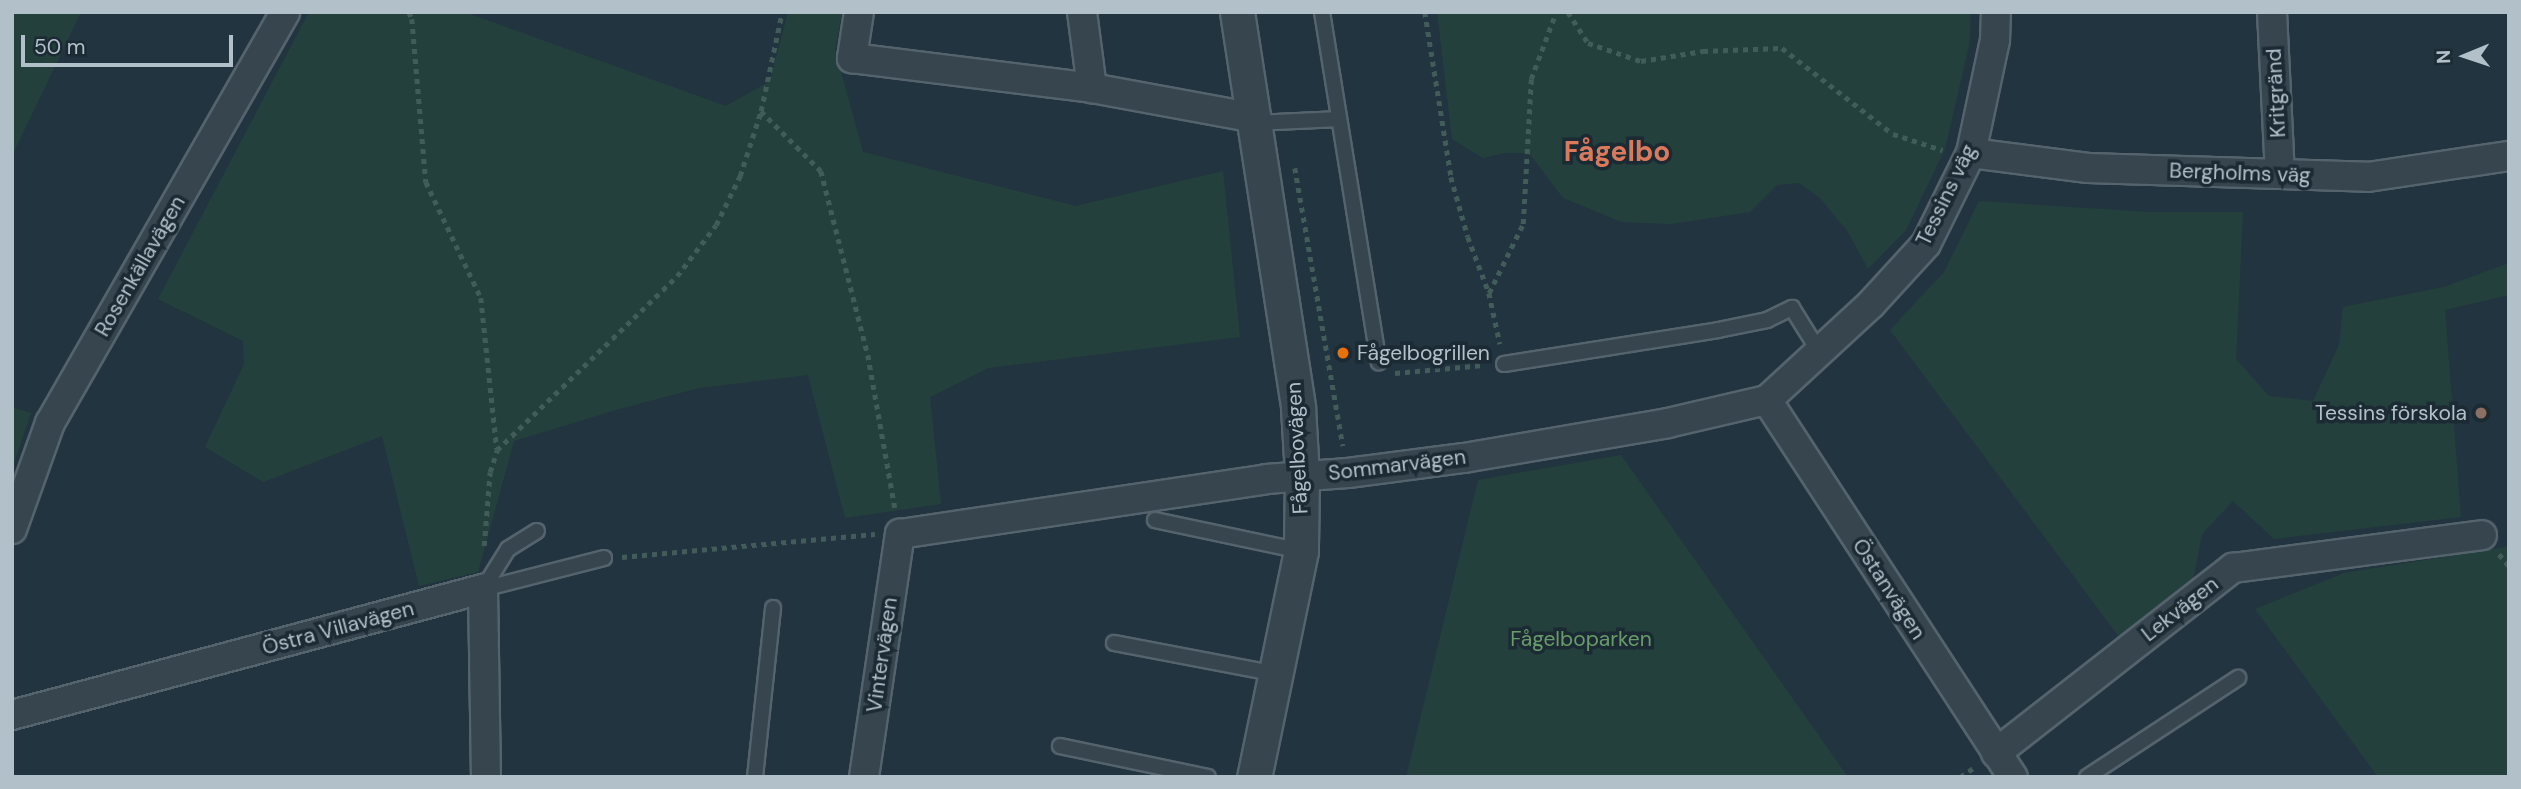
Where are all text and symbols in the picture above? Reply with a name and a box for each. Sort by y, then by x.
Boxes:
scale bar [24,21,236,65]
north arrow [2430,21,2500,91]
text: 50 m [34,33,85,61]
street label: Kritgränd [2261,48,2291,138]
text: N [2431,49,2456,64]
district label: Fågelbo [1564,135,1670,169]
street label: Tessins väg [1911,140,1981,250]
street label: Bergholms väg [2169,158,2311,188]
street label: Rosenkällavägen [89,191,191,341]
place label: Fågelbogrillen [1357,340,1490,366]
marker: Fågelbogrillen [1335,345,1351,361]
street label: Fågelbovägen [1281,381,1313,515]
place label: Tessins förskola [2315,400,2467,426]
marker: Tessins förskola [2473,405,2489,421]
street label: Sommarvägen [1327,444,1467,486]
street label: Östanvägen [1847,534,1931,644]
street label: Lekvägen [2137,571,2223,647]
street label: Östra Villavägen [259,596,417,660]
street label: Vintervägen [861,596,903,714]
park label: Fågelboparken [1510,626,1652,652]

